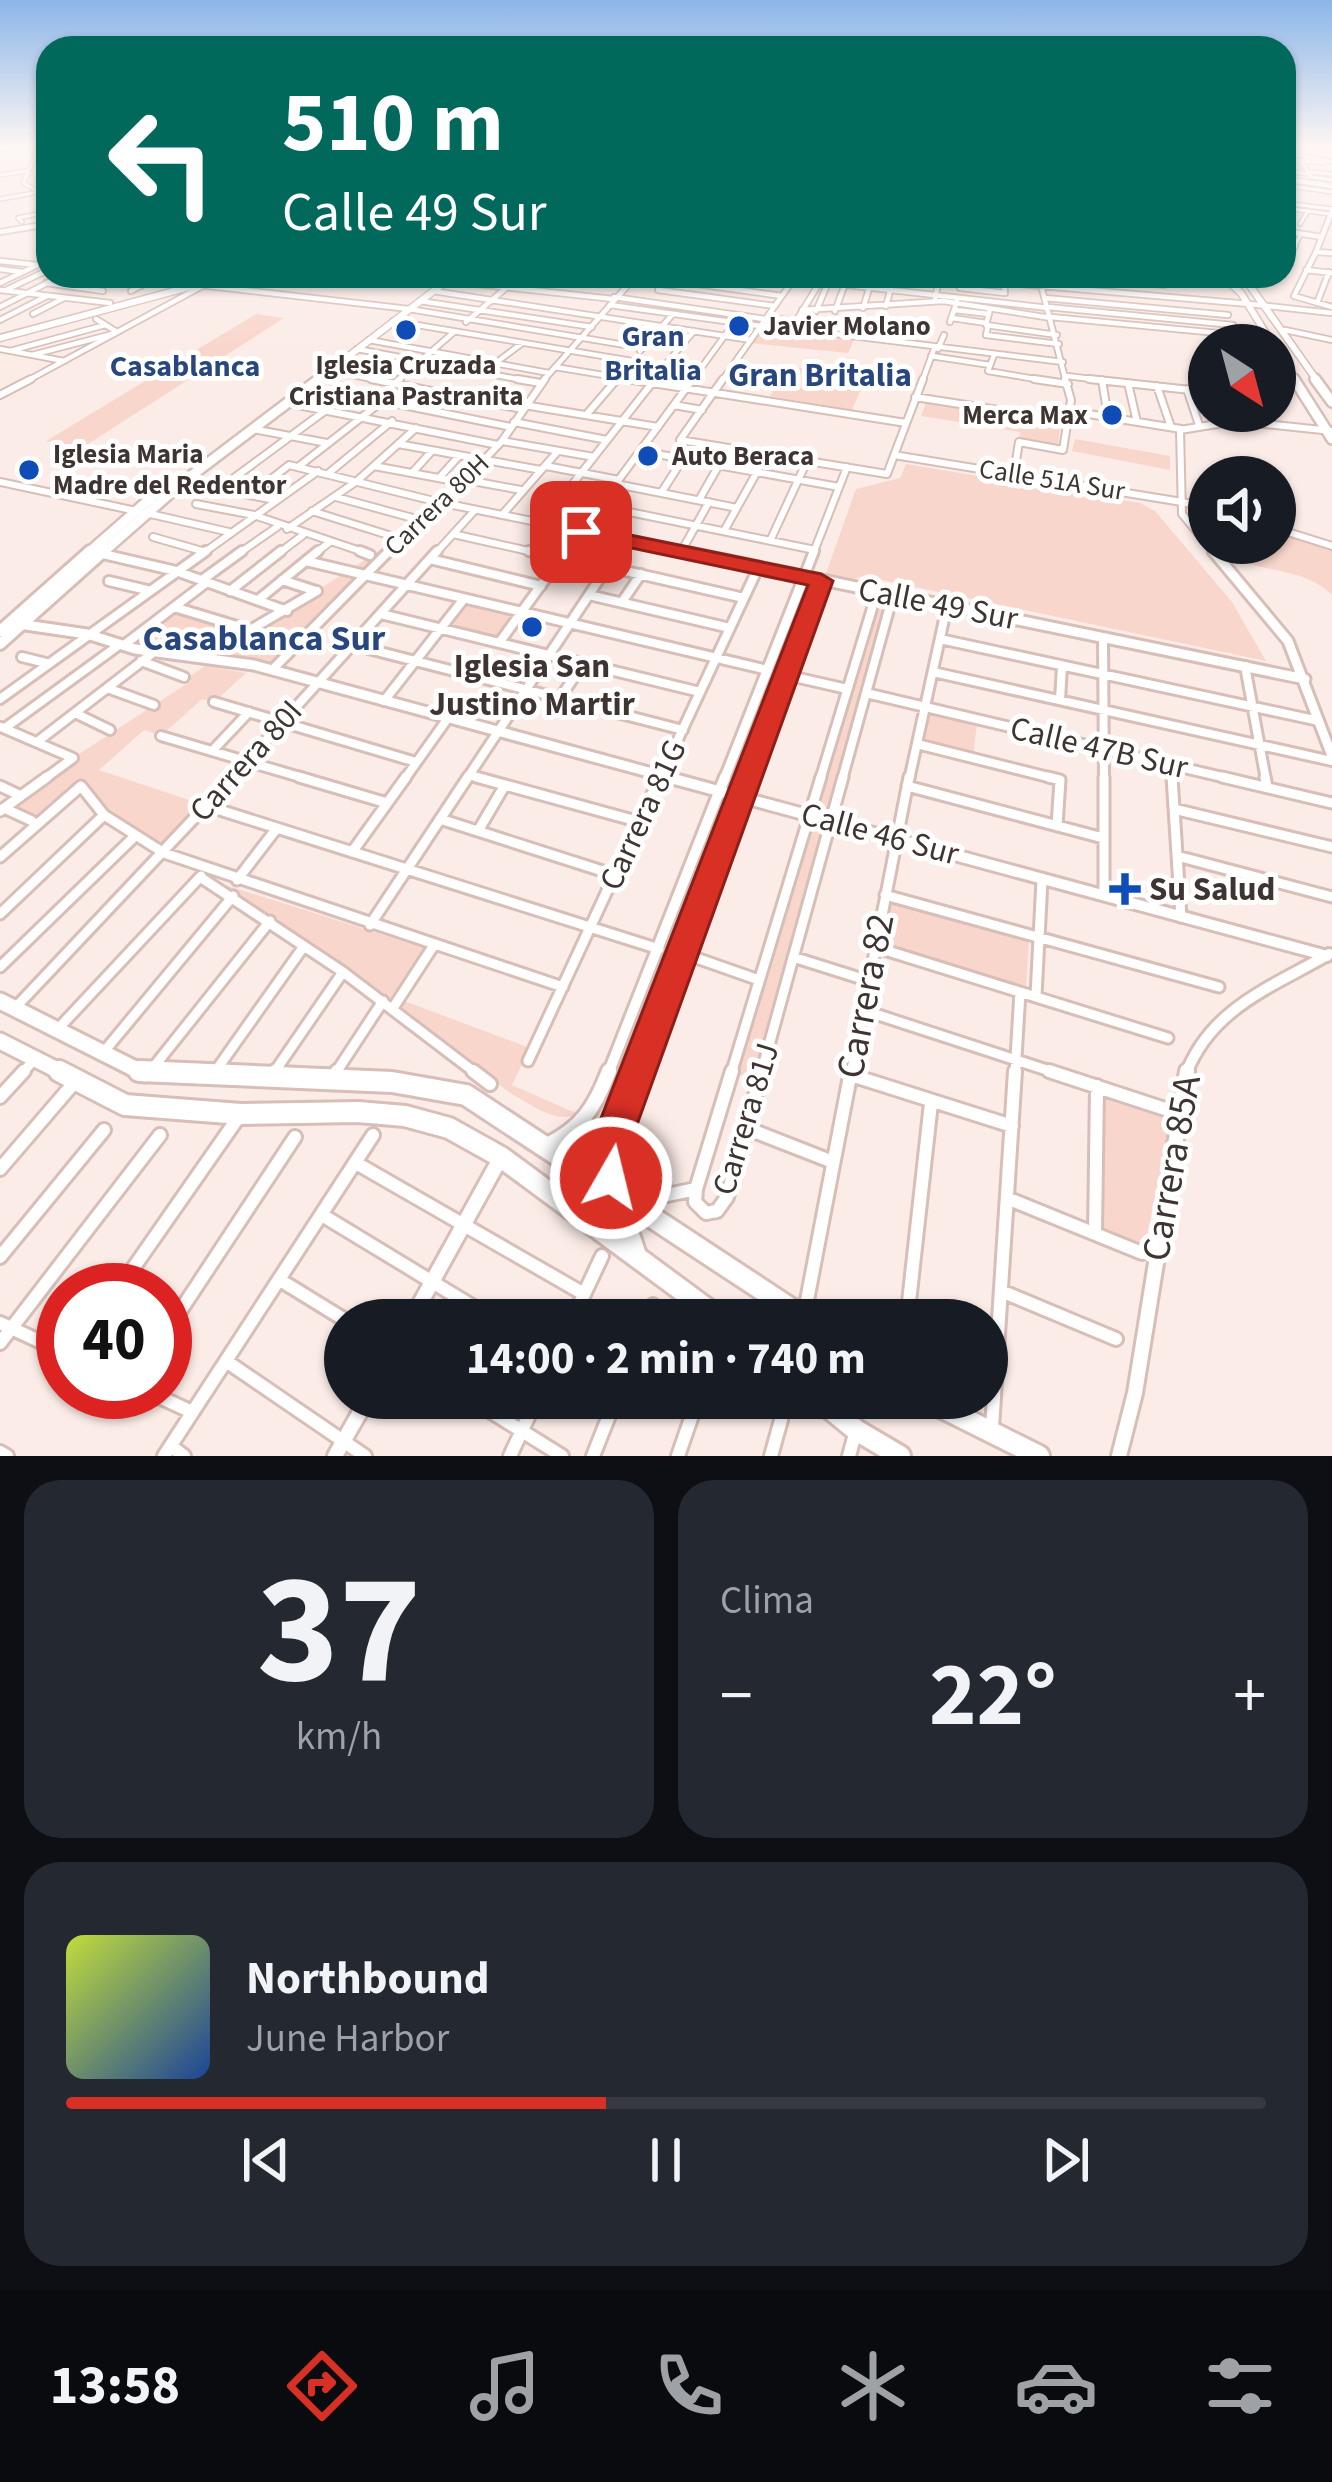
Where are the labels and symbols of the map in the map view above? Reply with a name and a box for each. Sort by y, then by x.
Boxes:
place label: Javier Molano [763,307,931,346]
marker: Javier Molano [726,313,752,339]
district label: Gran Britalia [604,315,702,392]
marker: Iglesia Cruzada Cristiana Pastranita [393,317,419,343]
north arrow [1188,324,1296,432]
district label: Casablanca [110,345,260,388]
place label: Iglesia Cruzada Cristiana Pastranita [289,346,523,416]
district label: Gran Britalia [728,352,912,399]
place label: Merca Max [962,396,1088,435]
marker: Merca Max [1099,402,1125,428]
place label: Iglesia Maria Madre del Redentor [53,435,287,505]
place label: Auto Beraca [671,437,814,476]
marker: Auto Beraca [635,443,661,469]
street label: Carrera 80H [376,445,498,565]
street label: Calle 51A Sur [976,449,1128,511]
marker: Iglesia Maria Madre del Redentor [16,457,42,483]
pin [530,481,632,583]
street label: Calle 49 Sur [854,566,1022,643]
district label: Casablanca Sur [143,613,386,664]
marker: Iglesia San Justino Martir [519,614,545,640]
place label: Iglesia San Justino Martir [429,643,636,728]
street label: Carrera 80I [178,690,314,832]
street label: Calle 47B Sur [1005,705,1193,791]
street label: Carrera 81G [588,732,698,898]
street label: Calle 46 Sur [796,790,965,878]
place label: Su Salud [1149,866,1276,913]
marker: Su Salud [1112,876,1138,902]
street label: Carrera 82 [823,909,909,1083]
street label: Carrera 81J [701,1037,791,1201]
street label: Carrera 85A [1128,1070,1216,1265]
position arrow [548,1115,674,1241]
speed limit sign: 40 [36,1263,192,1419]

